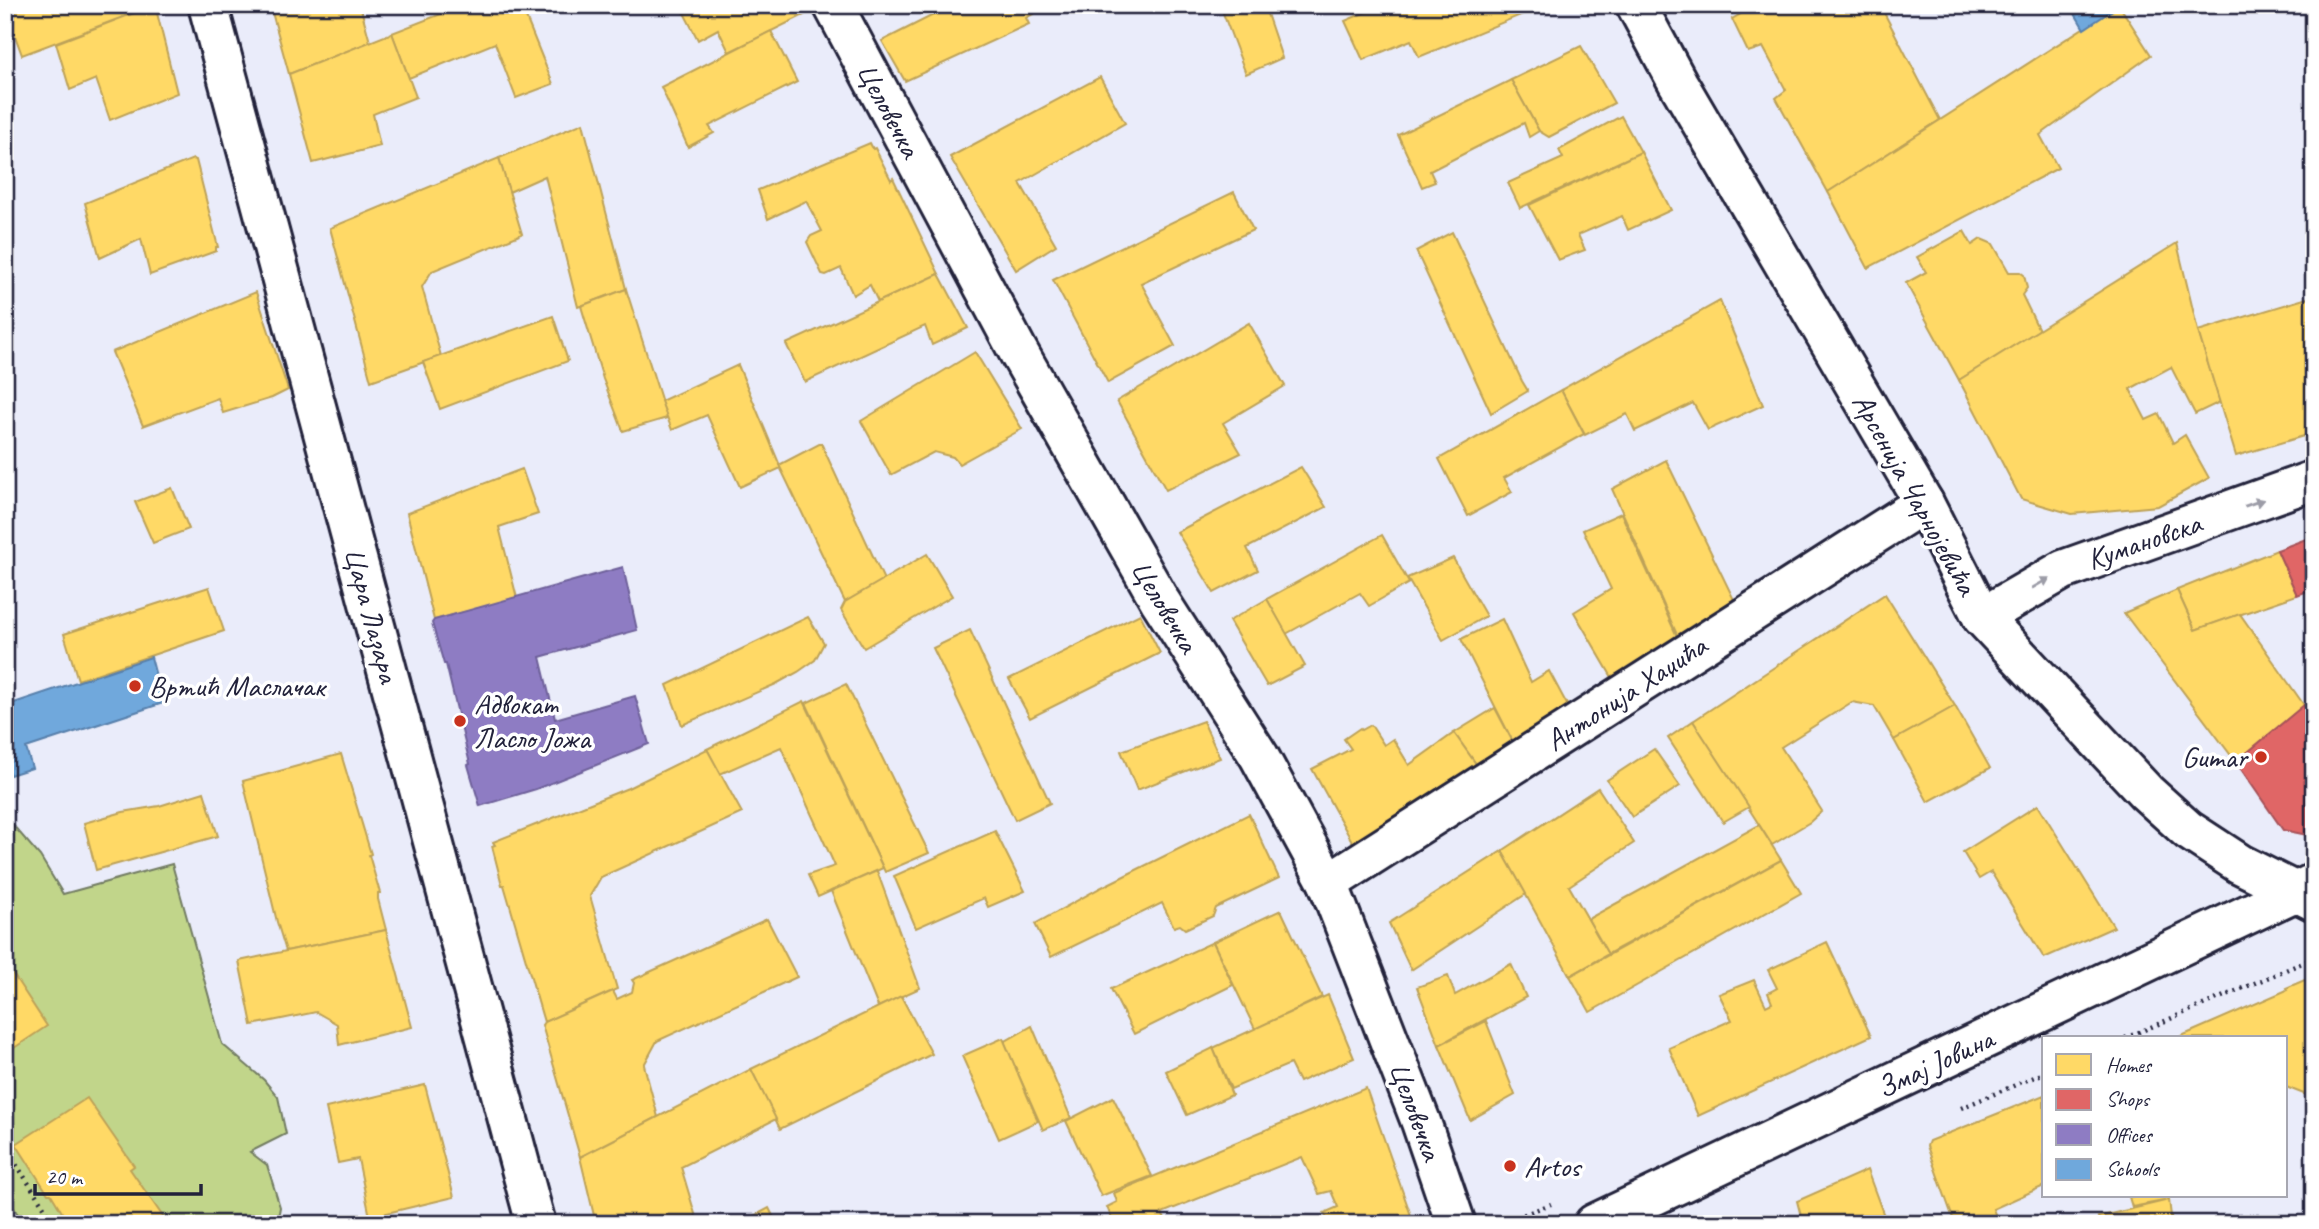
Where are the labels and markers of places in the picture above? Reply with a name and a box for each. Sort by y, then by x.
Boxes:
place label: Вртић Маслачак [149,667,328,705]
marker: Вртић Маслачак [127,678,143,694]
place label: Адвокат Ласло Јожа [474,685,592,757]
marker: Адвокат Ласло Јожа [452,713,468,729]
place label: Gumar [2182,738,2249,776]
marker: Gumar [2253,749,2269,765]
place label: Artos [1524,1147,1583,1185]
marker: Artos [1502,1158,1518,1174]

